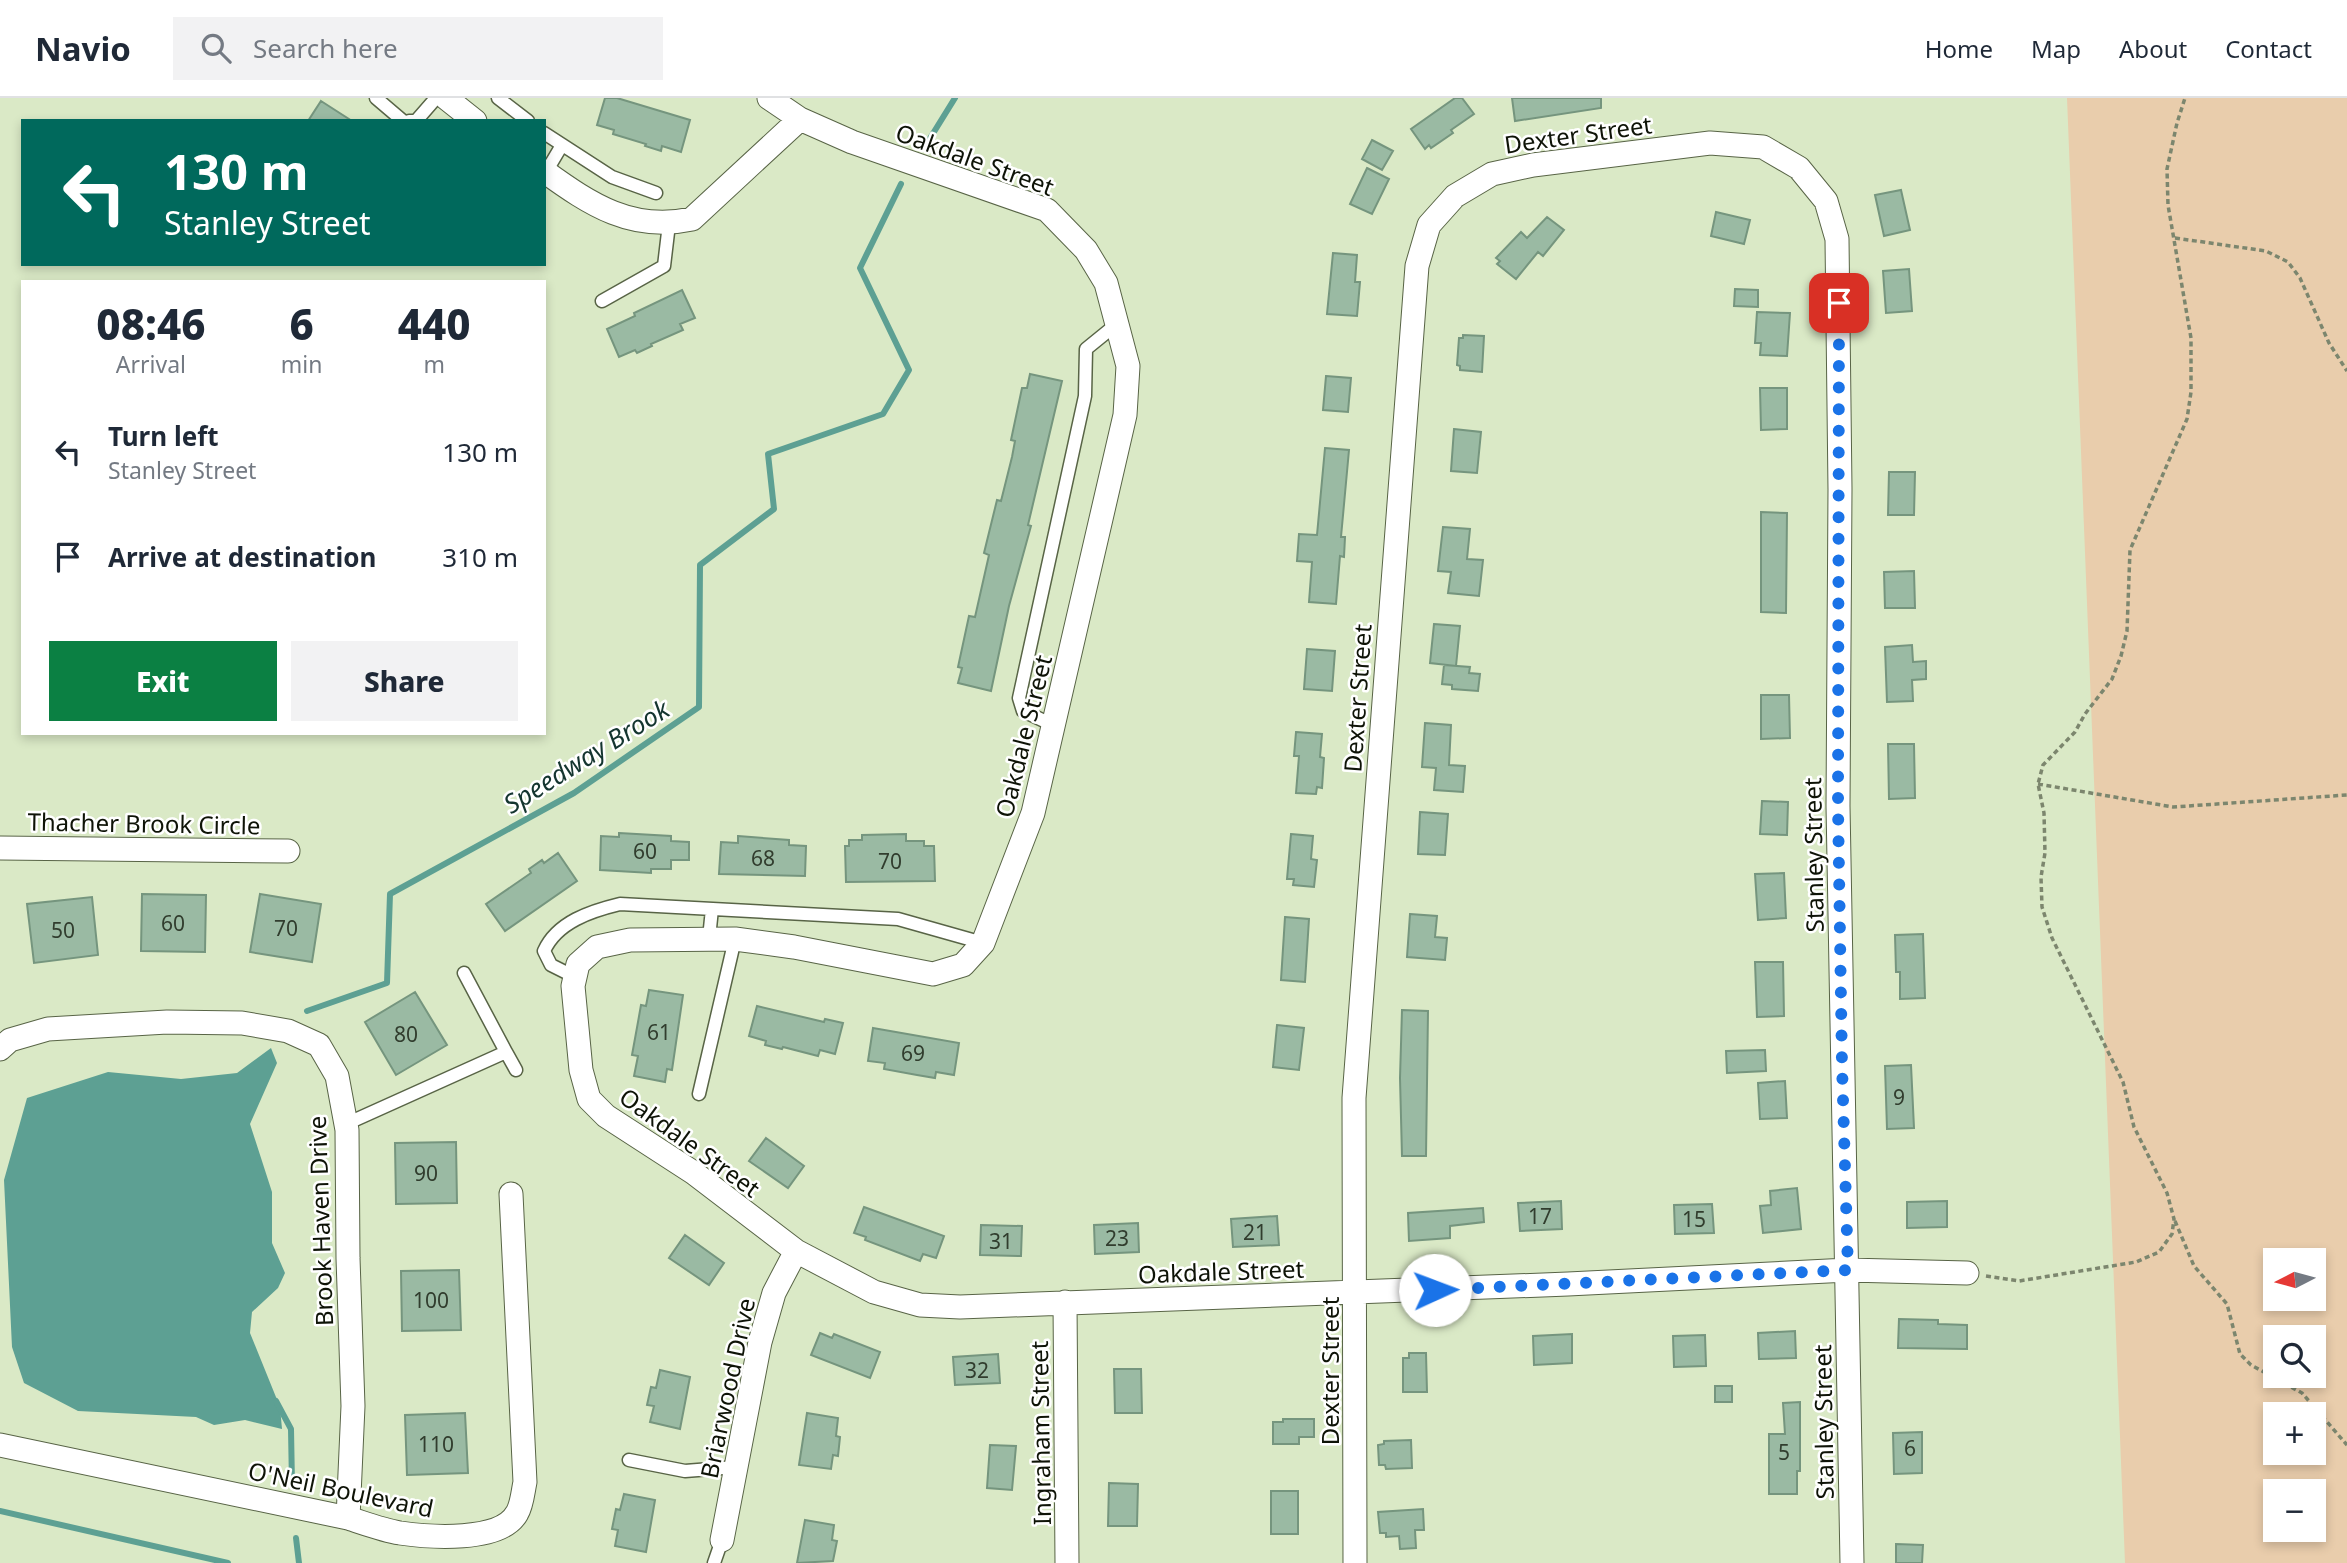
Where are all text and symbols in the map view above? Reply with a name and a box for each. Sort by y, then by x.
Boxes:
search box [173,17,663,80]
text: Navio [35,26,131,71]
icon: search [197,29,235,67]
text: Search here [253,30,398,66]
text: Home [1925,32,1993,65]
text: Map [2031,32,2081,65]
text: About [2119,32,2187,65]
text: Contact [2225,32,2312,65]
street label: Dexter Street [1502,107,1654,161]
street label: Oakdale Street [891,115,1059,203]
text: 130 m [164,138,309,204]
icon: left [49,147,140,238]
text: Stanley Street [164,201,371,244]
pin [1809,273,1869,333]
icon: arrive [1820,284,1858,322]
text: 08:46 [96,295,205,352]
text: 6 [289,295,314,352]
text: 440 [398,295,471,352]
text: Arrival [116,348,186,380]
text: min [281,348,322,380]
text: m [423,348,445,380]
text: Turn left [108,418,219,454]
icon: left [49,433,87,471]
text: 130 m [442,434,518,470]
text: Stanley Street [108,454,256,486]
icon: arrive [49,538,87,576]
text: Arrive at destination [108,539,377,575]
text: 310 m [442,539,518,575]
street label: Dexter Street [1335,622,1379,773]
button: Exit [49,641,277,721]
button: Share [291,641,518,721]
street label: Oakdale Street [987,651,1059,821]
water label: Speedway Brook [496,690,677,821]
street label: Stanley Street [1795,777,1831,933]
street label: Thacher Brook Circle [27,804,261,842]
house number: 60 [633,837,657,865]
house number: 68 [751,844,775,872]
house number: 70 [878,847,902,875]
house number: 60 [161,909,185,937]
house number: 70 [274,914,298,942]
house number: 50 [51,916,75,944]
house number: 61 [647,1018,671,1046]
house number: 80 [394,1020,418,1048]
house number: 69 [901,1039,925,1067]
street label: Oakdale Street [613,1080,767,1204]
house number: 9 [1893,1083,1905,1111]
street label: Brook Haven Drive [300,1115,340,1327]
house number: 90 [414,1159,438,1187]
house number: 17 [1528,1202,1552,1230]
house number: 15 [1682,1205,1706,1233]
house number: 21 [1243,1218,1267,1246]
house number: 23 [1105,1224,1129,1252]
house number: 31 [989,1227,1013,1255]
north arrow [2263,1248,2326,1311]
map controls [2263,1248,2326,1542]
street label: Oakdale Street [1137,1252,1305,1290]
position arrow [1398,1253,1472,1327]
house number: 100 [413,1286,449,1314]
street label: Briarwood Drive [692,1295,762,1481]
street label: Dexter Street [1313,1296,1346,1445]
button: search [2263,1325,2326,1388]
street label: Ingraham Street [1022,1340,1058,1526]
street label: Stanley Street [1805,1344,1841,1500]
house number: 32 [965,1356,989,1384]
button: + [2263,1402,2326,1465]
house number: 110 [418,1430,454,1458]
house number: 6 [1904,1434,1916,1462]
house number: 5 [1778,1438,1790,1466]
street label: O'Neil Boulevard [245,1453,437,1525]
button: − [2263,1479,2326,1542]

